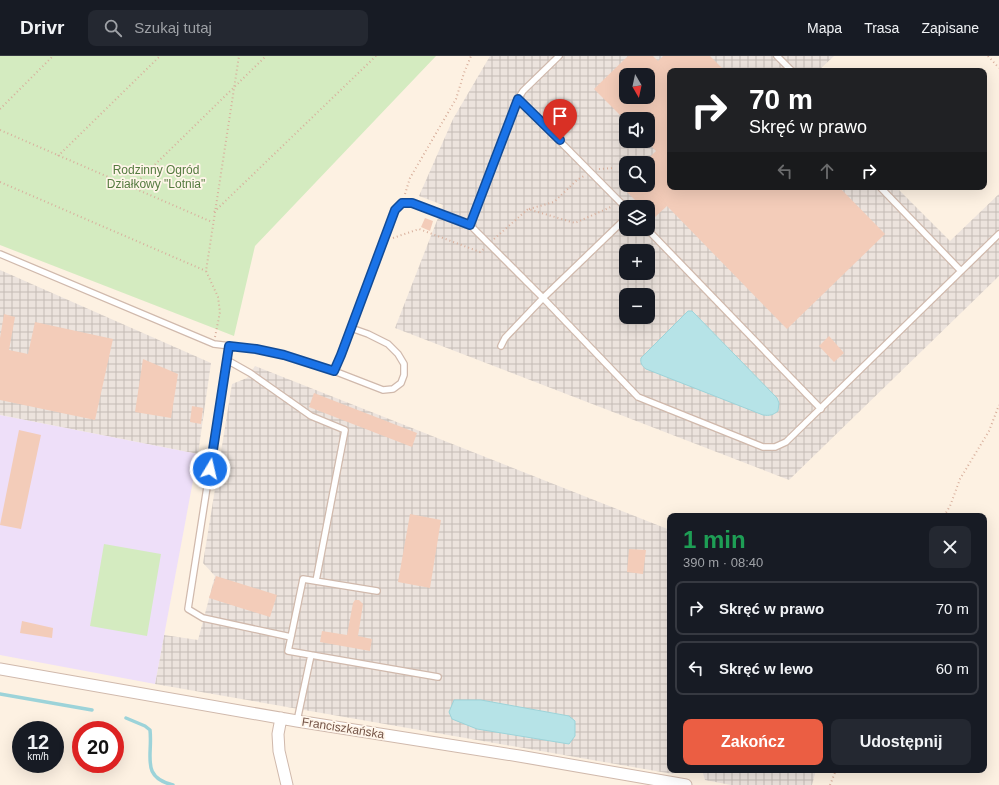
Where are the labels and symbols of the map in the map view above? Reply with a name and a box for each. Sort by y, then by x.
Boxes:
north arrow [619,68,655,104]
pin [543,99,577,140]
park label: Rodzinny Ogród Działkowy "Lotnia" [107,163,205,191]
position arrow [189,448,231,490]
street label: Franciszkańska [301,715,386,741]
speed limit sign: 20 [72,721,124,773]

